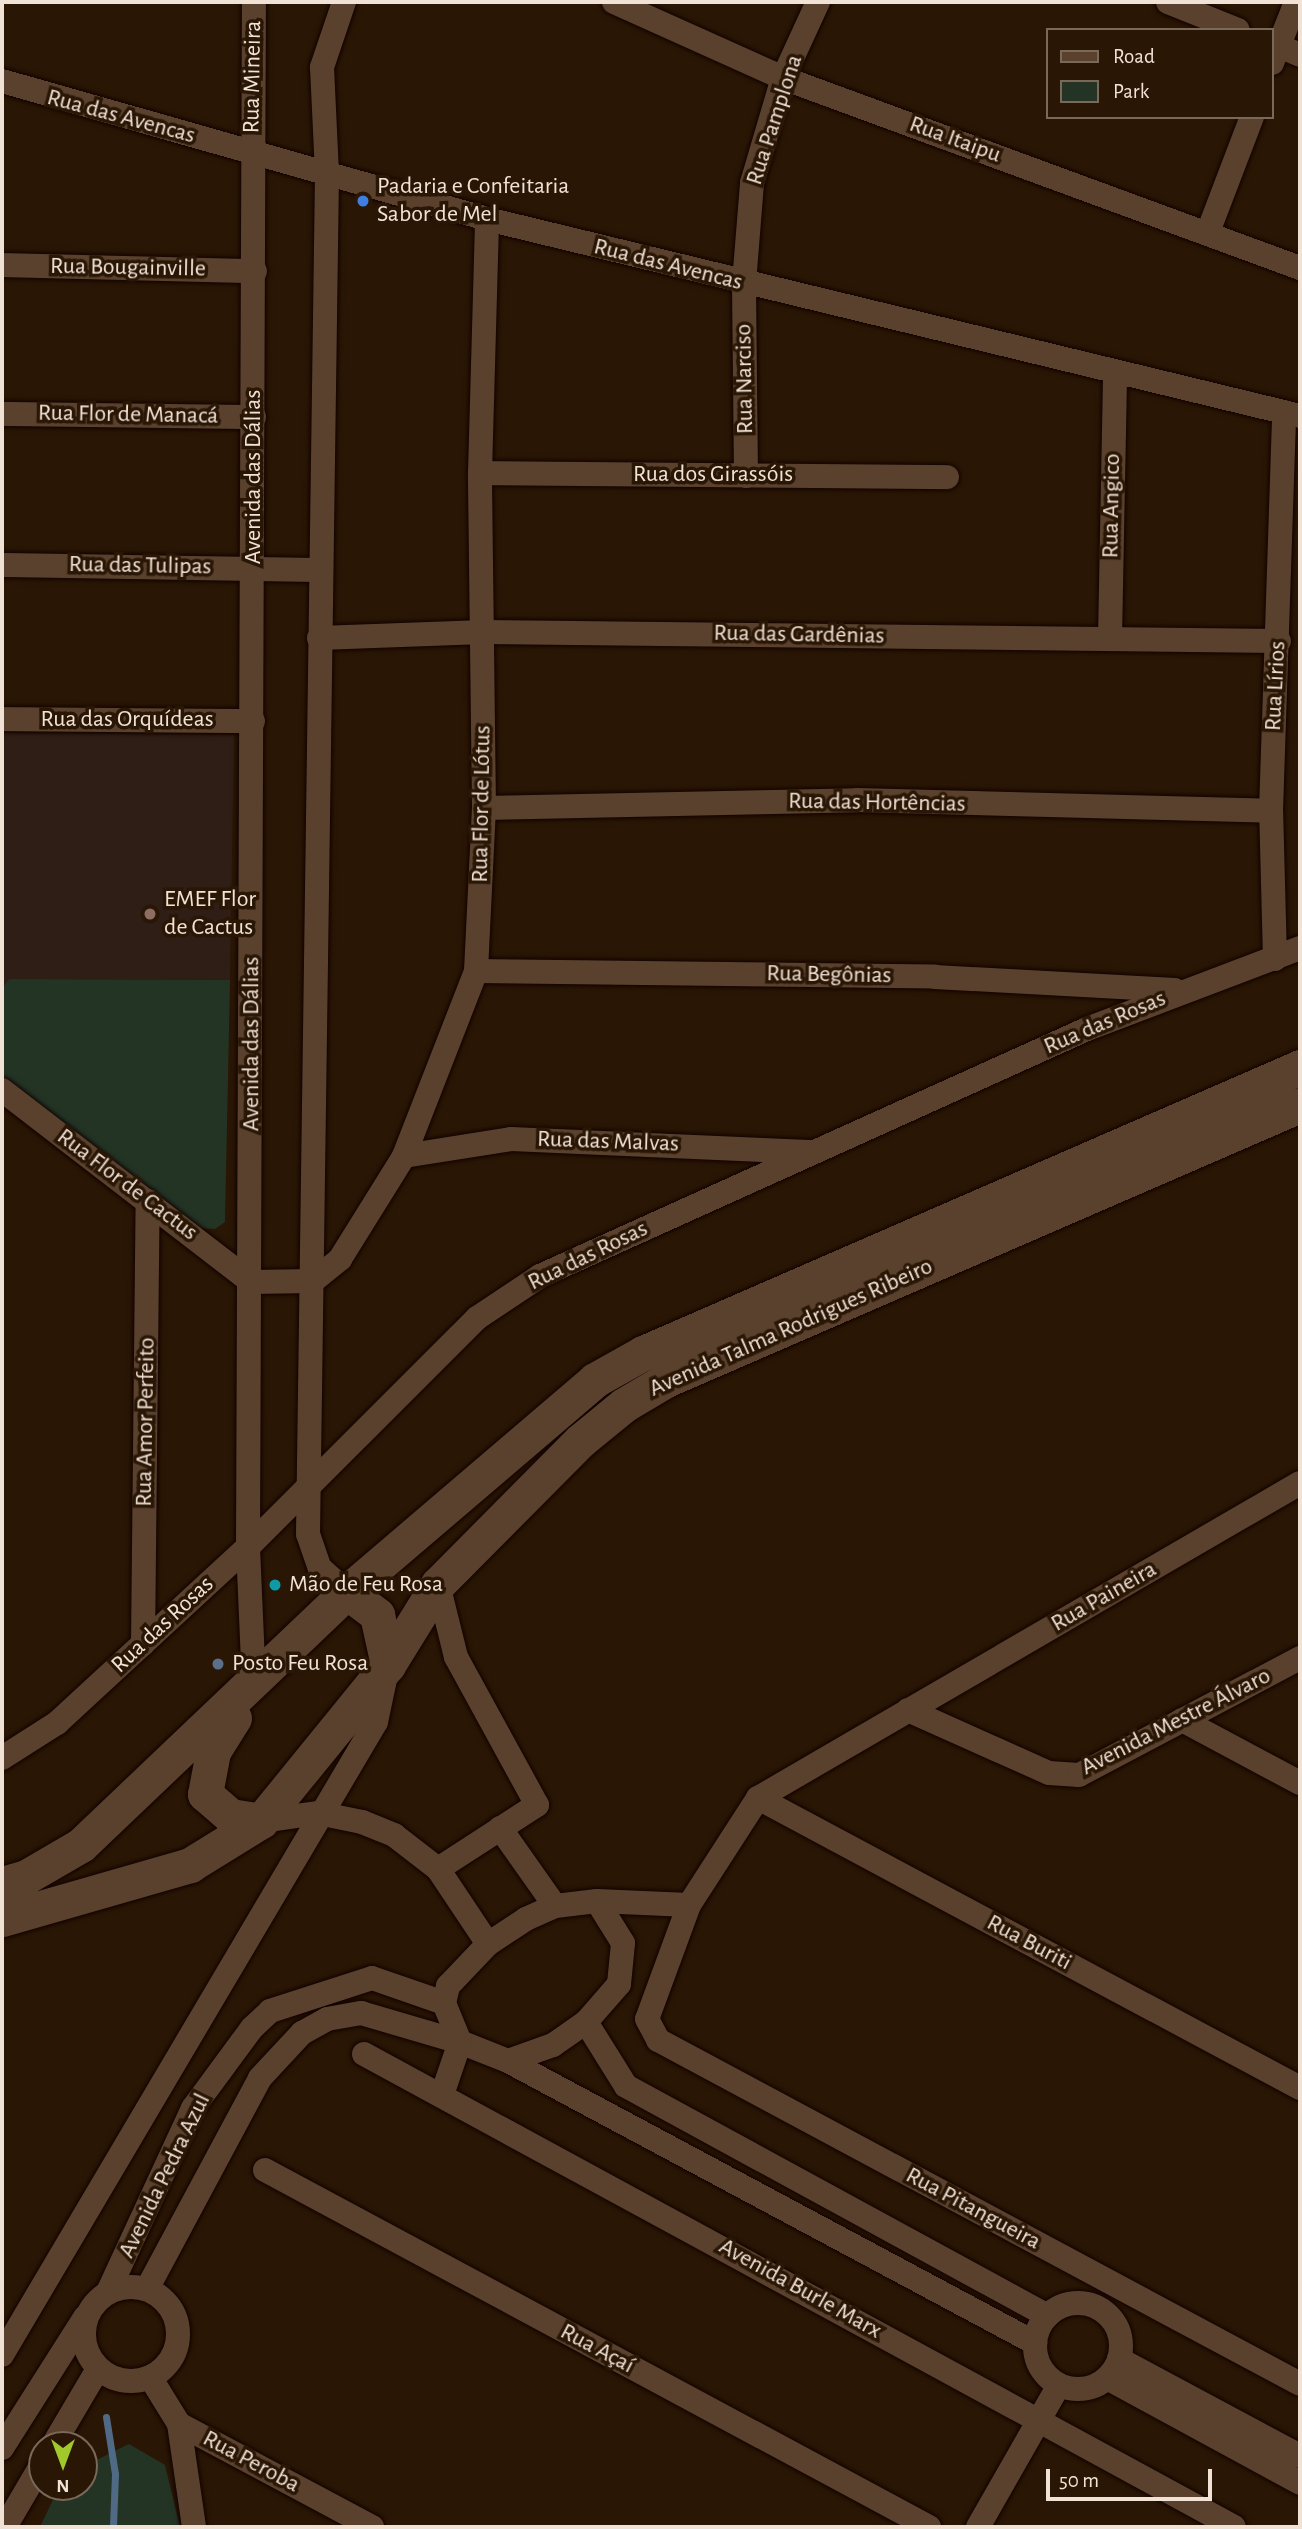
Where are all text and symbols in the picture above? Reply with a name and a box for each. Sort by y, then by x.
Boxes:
street label: Rua Mineira [238,20,268,134]
legend [1046,28,1274,119]
text: Road [1113,46,1155,67]
street label: Rua Pamplona [740,51,810,189]
text: Park [1113,81,1149,102]
street label: Rua das Avencas [44,83,198,151]
street label: Rua Itaipu [905,110,1005,170]
place label: Padaria e Confeitaria Sabor de Mel [377,173,569,229]
marker: Padaria e Confeitaria Sabor de Mel [355,193,371,209]
street label: Rua das Avencas [591,233,745,297]
street label: Rua Bougainville [50,252,206,284]
street label: Rua Narciso [730,324,760,434]
street label: Avenida das Dálias [240,390,268,564]
street label: Rua Flor de Manacá [38,399,218,431]
street label: Rua Angico [1097,453,1127,559]
street label: Rua dos Girassóis [633,461,793,489]
street label: Rua das Tulipas [68,550,212,582]
street label: Rua das Gardênias [713,619,885,651]
street label: Rua Lírios [1259,640,1293,732]
street label: Rua das Orquídeas [40,706,214,734]
street label: Rua Flor de Lótus [466,725,498,883]
street label: Rua das Hortências [788,787,966,819]
place label: EMEF Flor de Cactus [164,886,256,942]
marker: EMEF Flor de Cactus [142,906,158,922]
street label: Avenida das Dálias [238,957,266,1131]
street label: Rua Begônias [766,960,892,990]
street label: Rua das Rosas [1040,984,1170,1062]
street label: Rua Flor de Cactus [51,1123,203,1247]
street label: Rua das Malvas [537,1125,679,1159]
street label: Rua das Rosas [523,1215,653,1297]
street label: Avenida Talma Rodrigues Ribeiro [645,1252,937,1404]
street label: Rua Amor Perfeito [130,1337,162,1507]
street label: Rua Paineira [1046,1555,1162,1639]
street label: Rua das Rosas [106,1570,220,1680]
place label: Mão de Feu Rosa [289,1571,443,1599]
marker: Mão de Feu Rosa [267,1577,283,1593]
place label: Posto Feu Rosa [232,1650,368,1678]
marker: Posto Feu Rosa [210,1656,226,1672]
street label: Avenida Mestre Álvaro [1076,1662,1276,1782]
street label: Rua Buriti [982,1909,1076,1977]
street label: Avenida Pedra Azul [113,2089,217,2263]
street label: Rua Pitangueira [901,2161,1045,2257]
street label: Avenida Burle Marx [714,2232,886,2346]
street label: Rua Açaí [555,2318,639,2380]
street label: Rua Peroba [198,2424,304,2500]
north arrow [28,2431,98,2501]
scale bar [1050,2456,1216,2500]
text: 50 m [1059,2470,1099,2491]
text: N [56,2476,70,2495]

